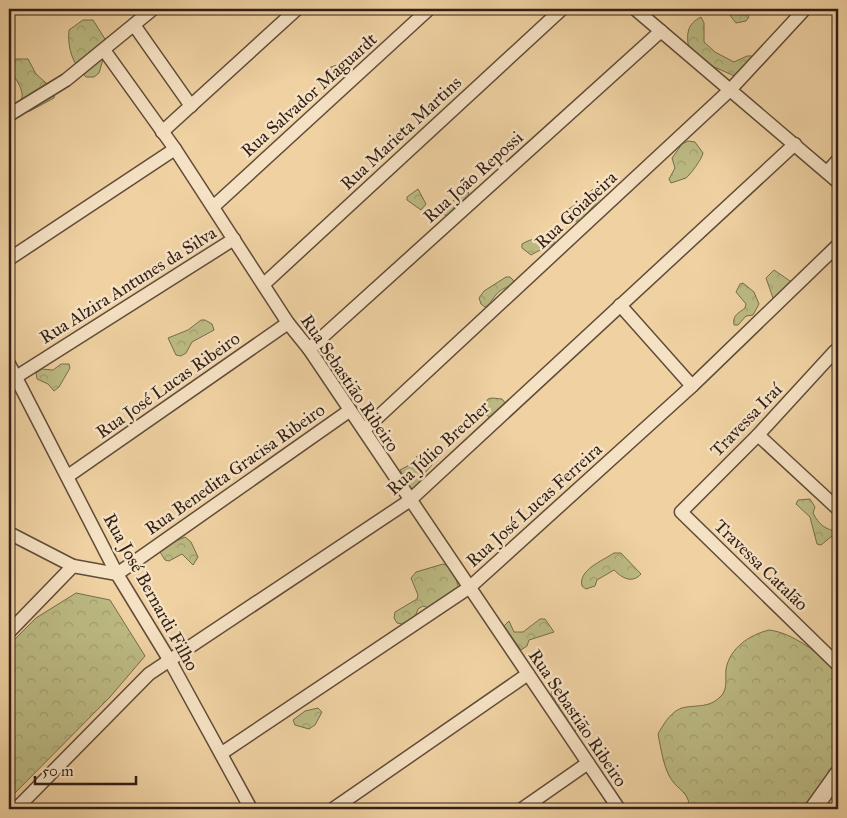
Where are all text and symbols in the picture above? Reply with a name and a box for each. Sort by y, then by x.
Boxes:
street label: Rua Salvador Maguardt [237,28,383,163]
street label: Rua Marieta Martins [336,71,466,195]
street label: Rua João Repossi [419,126,528,228]
street label: Rua Goiabeira [530,166,622,254]
street label: Rua Alzira Antunes da Silva [36,221,221,348]
street label: Rua Sebastião Ribeiro [296,310,404,456]
street label: Rua José Lucas Ribeiro [92,327,245,444]
street label: Travessa Iraí [706,378,787,461]
street label: Rua Júlio Brecher [382,396,495,501]
street label: Rua Benedita Gracisa Ribeiro [141,398,329,540]
street label: Rua José Lucas Ferreira [462,438,607,573]
street label: Rua José Bernardi Filho [98,510,203,675]
street label: Travessa Catalão [709,515,813,615]
street label: Rua Sebastião Ribeiro [524,645,632,791]
scale bar [35,753,136,785]
text: 50 m [42,762,74,780]

